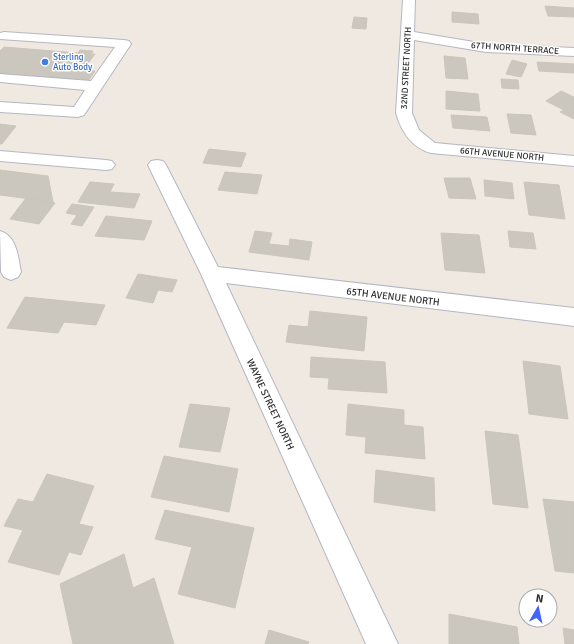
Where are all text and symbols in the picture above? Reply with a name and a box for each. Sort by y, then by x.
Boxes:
street label: 32ND STREET NORTH [399,26,414,110]
street label: 67TH NORTH TERRACE [471,40,559,57]
place label: Sterling Auto Body [53,52,93,73]
marker: Sterling Auto Body [40,57,50,67]
street label: 66TH AVENUE NORTH [459,145,545,164]
street label: 65TH AVENUE NORTH [346,285,440,309]
street label: WAYNE STREET NORTH [244,357,296,452]
north arrow [518,588,558,628]
text: N [535,592,544,606]

